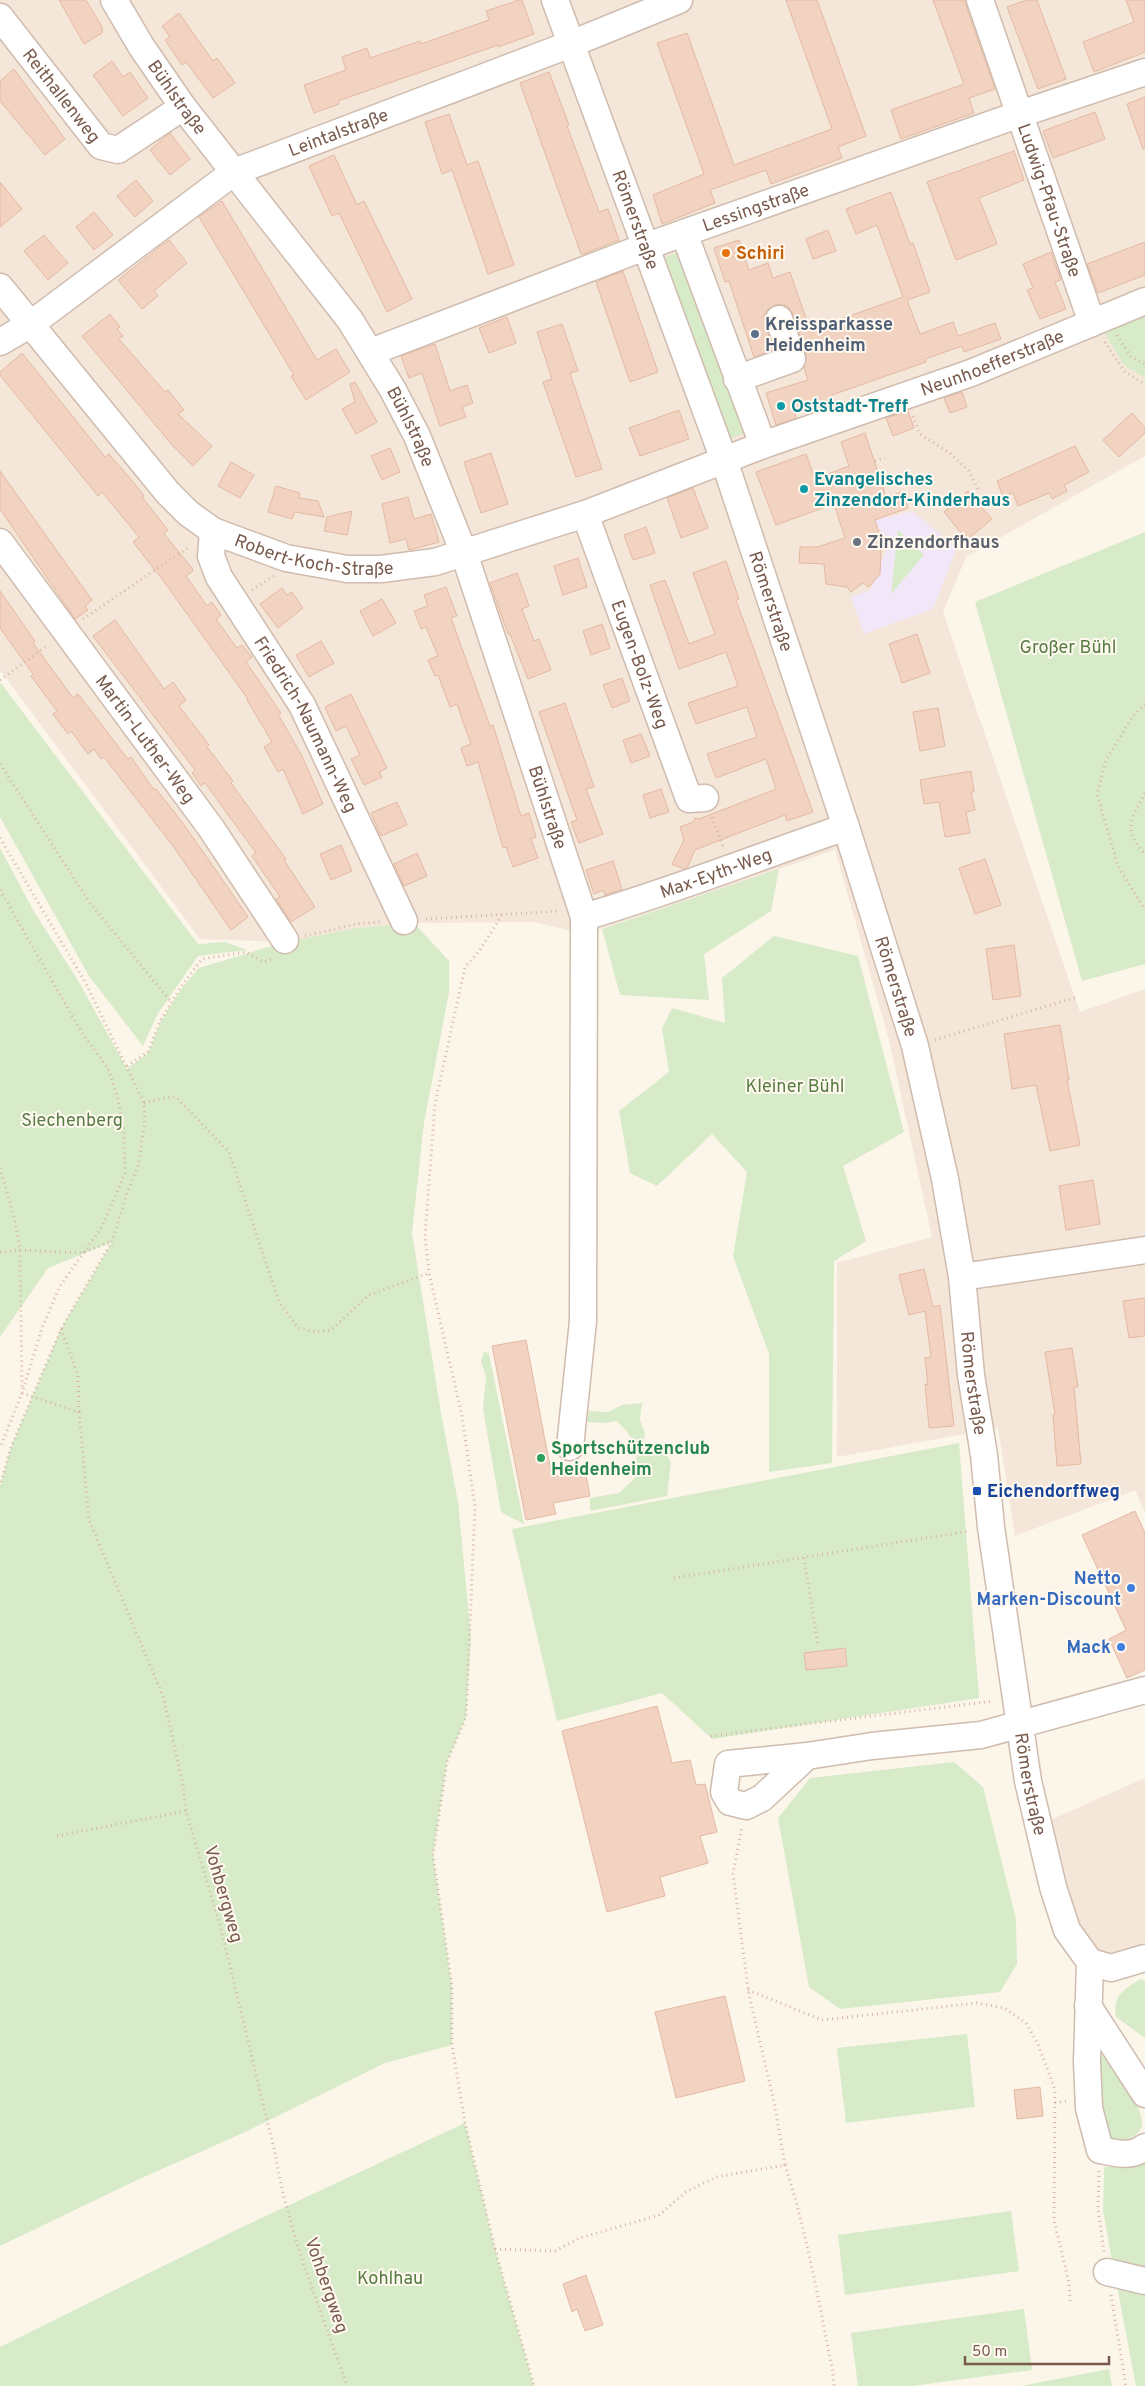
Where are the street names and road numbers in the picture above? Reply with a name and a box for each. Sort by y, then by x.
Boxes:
street label: Reithallenweg [16,45,105,149]
street label: Bühlstraße [141,56,211,140]
street label: Leintalstraße [286,104,392,163]
street label: Ludwig-Pfau-Straße [1011,121,1085,281]
street label: Römerstraße [605,167,663,273]
street label: Lessingstraße [700,179,813,238]
street label: Neunhoefferstraße [918,326,1068,403]
street label: Bühlstraße [380,383,438,471]
street label: Robert-Koch-Straße [231,530,395,583]
street label: Römerstraße [742,549,797,655]
street label: Eugen-Bolz-Weg [604,597,672,732]
street label: Friedrich-Naumann-Weg [248,633,361,817]
street label: Martin-Luther-Weg [89,671,199,809]
street label: Bühlstraße [522,763,571,853]
street label: Max-Eyth-Weg [657,844,775,905]
street label: Römerstraße [868,934,921,1040]
street label: Römerstraße [954,1330,991,1437]
street label: Römerstraße [1008,1731,1050,1838]
street label: Vohbergweg [198,1843,247,1946]
street label: Vohbergweg [298,2234,353,2337]

